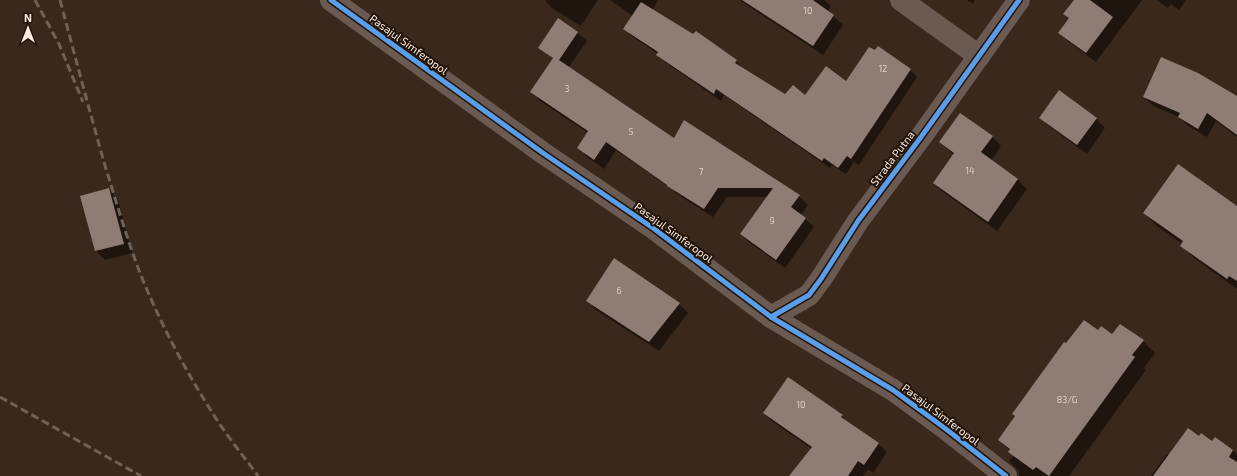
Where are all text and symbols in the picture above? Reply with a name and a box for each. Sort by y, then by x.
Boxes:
house number: 10 [803,5,813,16]
north arrow [8,8,48,48]
text: N [24,11,32,24]
street label: Pasajul Simferopol [367,11,451,78]
house number: 12 [879,63,887,74]
house number: 3 [564,83,570,94]
house number: 5 [629,126,634,137]
street label: Strada Putna [867,128,917,188]
house number: 14 [965,165,975,176]
house number: 7 [699,166,704,177]
street label: Pasajul Simferopol [632,199,716,266]
house number: 9 [769,215,775,226]
house number: 6 [616,285,622,296]
street label: Pasajul Simferopol [899,381,983,449]
house number: 83/G [1057,394,1078,405]
house number: 10 [796,399,806,410]

